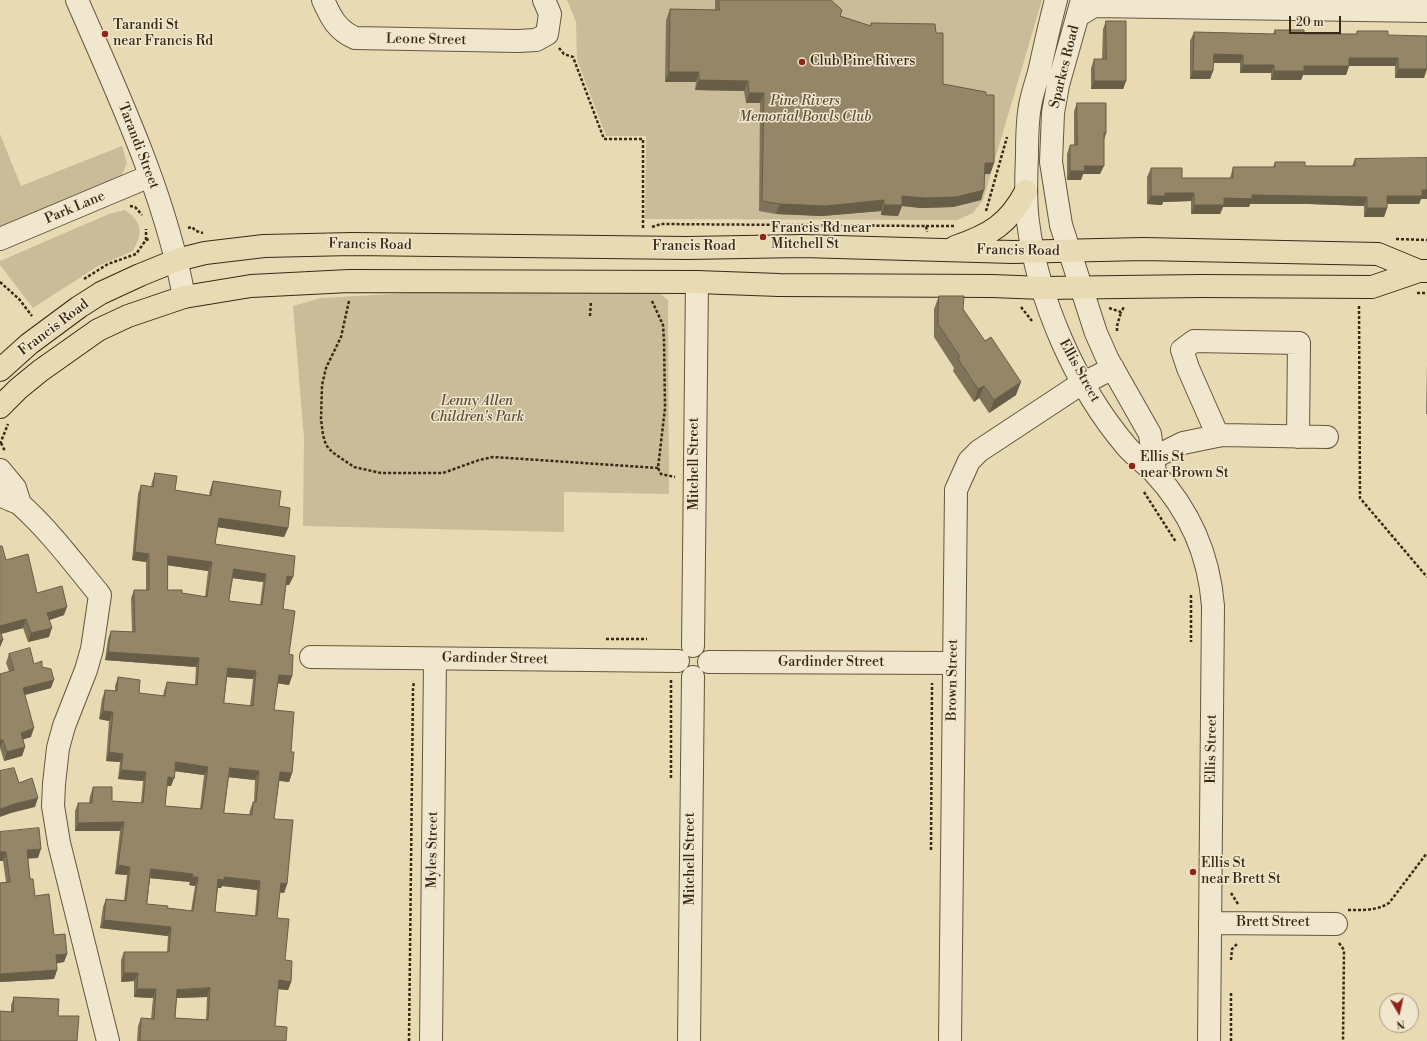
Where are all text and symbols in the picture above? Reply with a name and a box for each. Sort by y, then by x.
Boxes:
scale bar [1291,8,1343,34]
text: 20 m [1296,15,1324,30]
place label: Tarandi St near Francis Rd [113,18,213,50]
street label: Sparkes Road [1047,24,1083,110]
marker: Tarandi St near Francis Rd [100,29,110,39]
street label: Leone Street [386,31,466,49]
place label: Club Pine Rivers [810,54,915,70]
marker: Club Pine Rivers [797,57,807,67]
park label: Pine Rivers Memorial Bowls Club [739,94,871,126]
street label: Tarandi Street [114,101,162,191]
street label: Park Lane [42,188,108,228]
place label: Francis Rd near Mitchell St [771,221,871,254]
marker: Francis Rd near Mitchell St [758,232,768,242]
street label: Francis Road [328,236,412,254]
street label: Francis Road [652,239,736,255]
street label: Francis Road [976,242,1060,260]
street label: Francis Road [16,296,92,360]
street label: Ellis Street [1055,336,1103,406]
park label: Lenny Allen Children's Park [430,394,524,426]
street label: Mitchell Street [687,417,703,511]
place label: Ellis St near Brown St [1140,450,1229,482]
marker: Ellis St near Brown St [1127,461,1137,471]
street label: Brown Street [944,639,962,721]
street label: Gardinder Street [442,650,548,668]
street label: Gardinder Street [778,655,884,671]
street label: Ellis Street [1203,714,1221,784]
street label: Myles Street [424,811,442,889]
street label: Mitchell Street [683,812,699,906]
place label: Ellis St near Brett St [1201,856,1281,888]
marker: Ellis St near Brett St [1188,867,1198,877]
street label: Brett Street [1236,915,1310,931]
north arrow [1379,993,1419,1033]
text: N [1395,1016,1406,1031]

